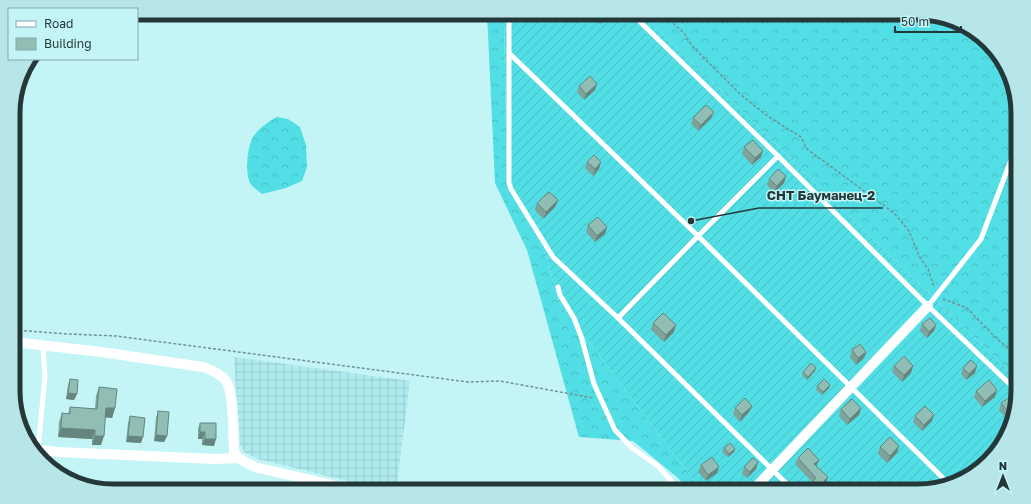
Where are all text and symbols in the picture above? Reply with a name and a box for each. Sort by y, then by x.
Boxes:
legend [8,8,138,60]
scale bar [895,8,961,34]
text: 50 m [901,14,929,29]
text: Road [44,16,73,31]
text: Building [44,36,92,51]
callout: СНТ Бауманец-2 [759,183,883,208]
text: СНТ Бауманец-2 [767,187,875,203]
north arrow [983,456,1023,496]
text: N [999,459,1007,472]

